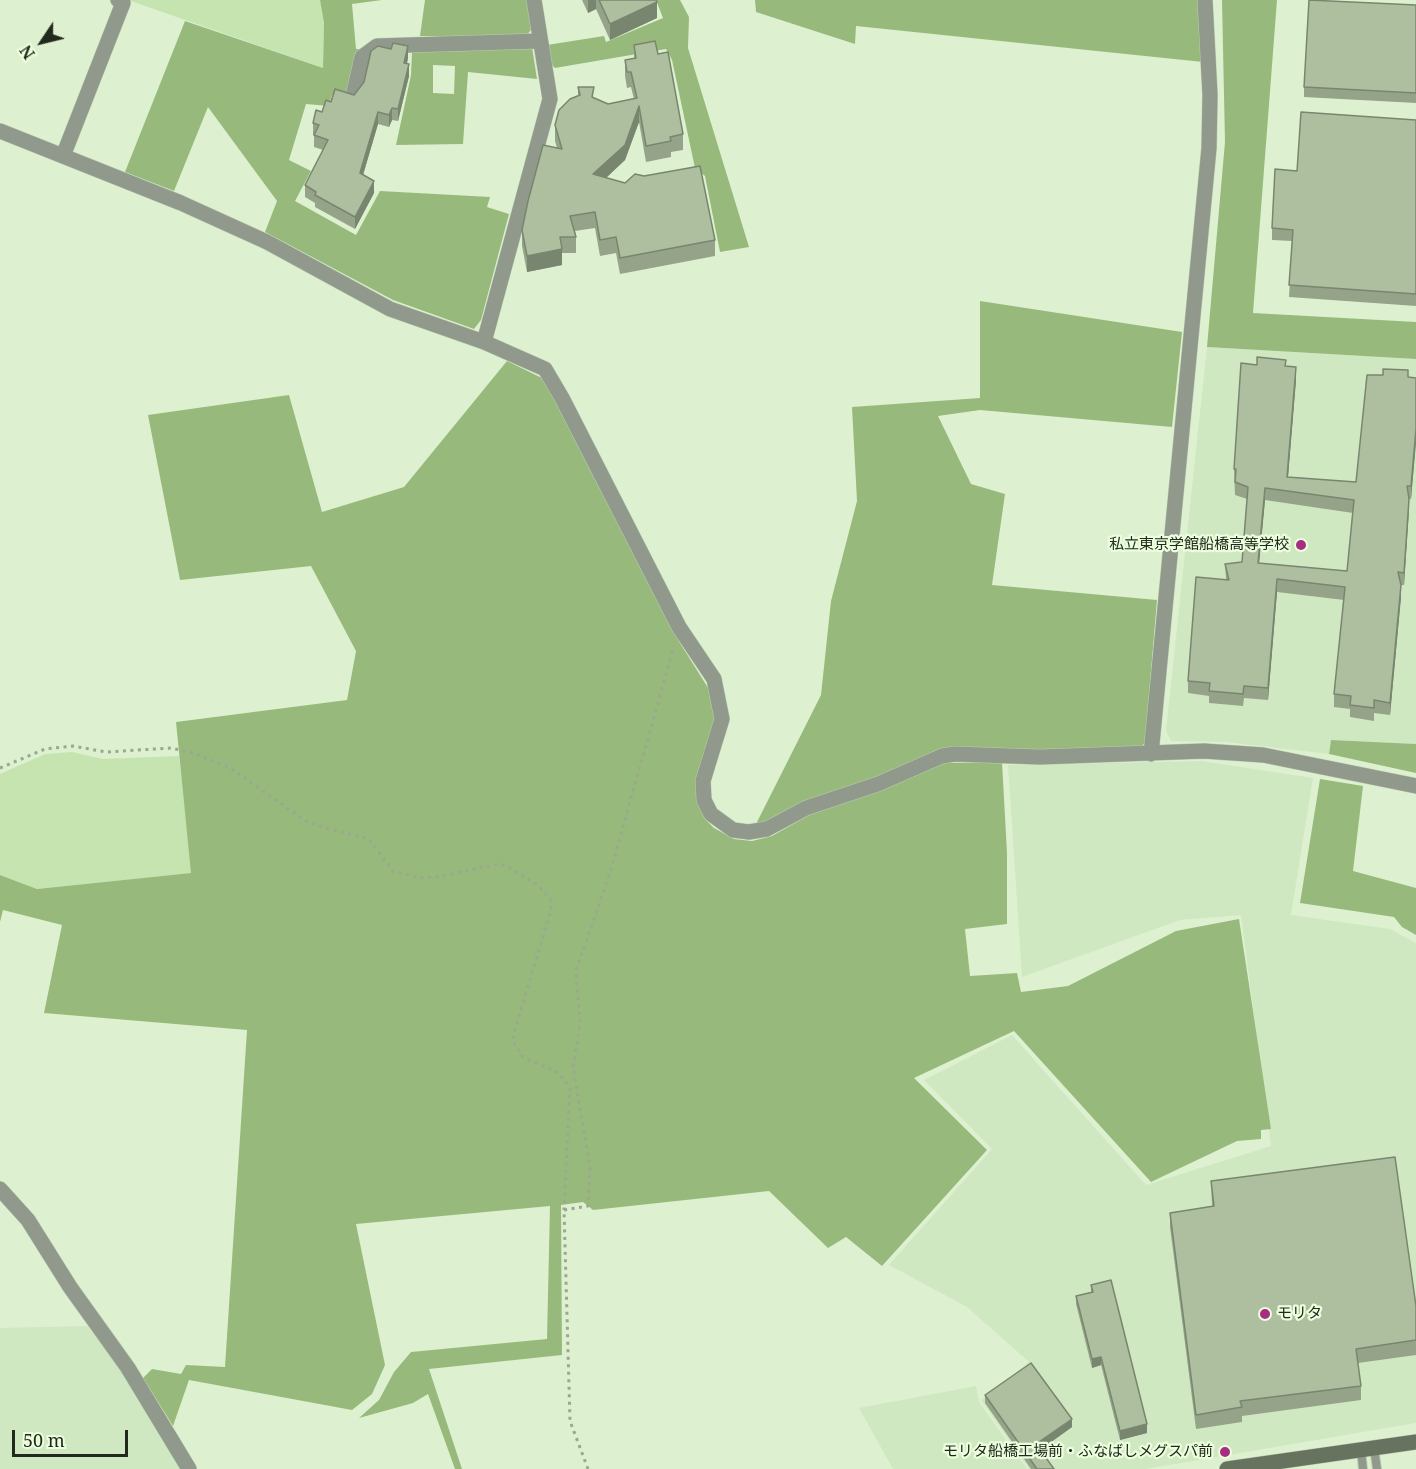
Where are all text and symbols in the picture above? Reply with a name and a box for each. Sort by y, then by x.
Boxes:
north arrow [12,12,72,72]
text: N [15,41,40,64]
place label: 私立東京学館船橋高等学校 [1109,536,1289,554]
marker: 私立東京学館船橋高等学校 [1294,538,1308,552]
place label: モリタ [1277,1305,1322,1323]
marker: モリタ [1258,1307,1272,1321]
scale bar [15,1418,130,1456]
text: 50 m [23,1428,65,1452]
place label: モリタ船橋工場前・ふなばしメグスパ前 [943,1443,1213,1461]
marker: モリタ船橋工場前・ふなばしメグスパ前 [1218,1445,1232,1459]

